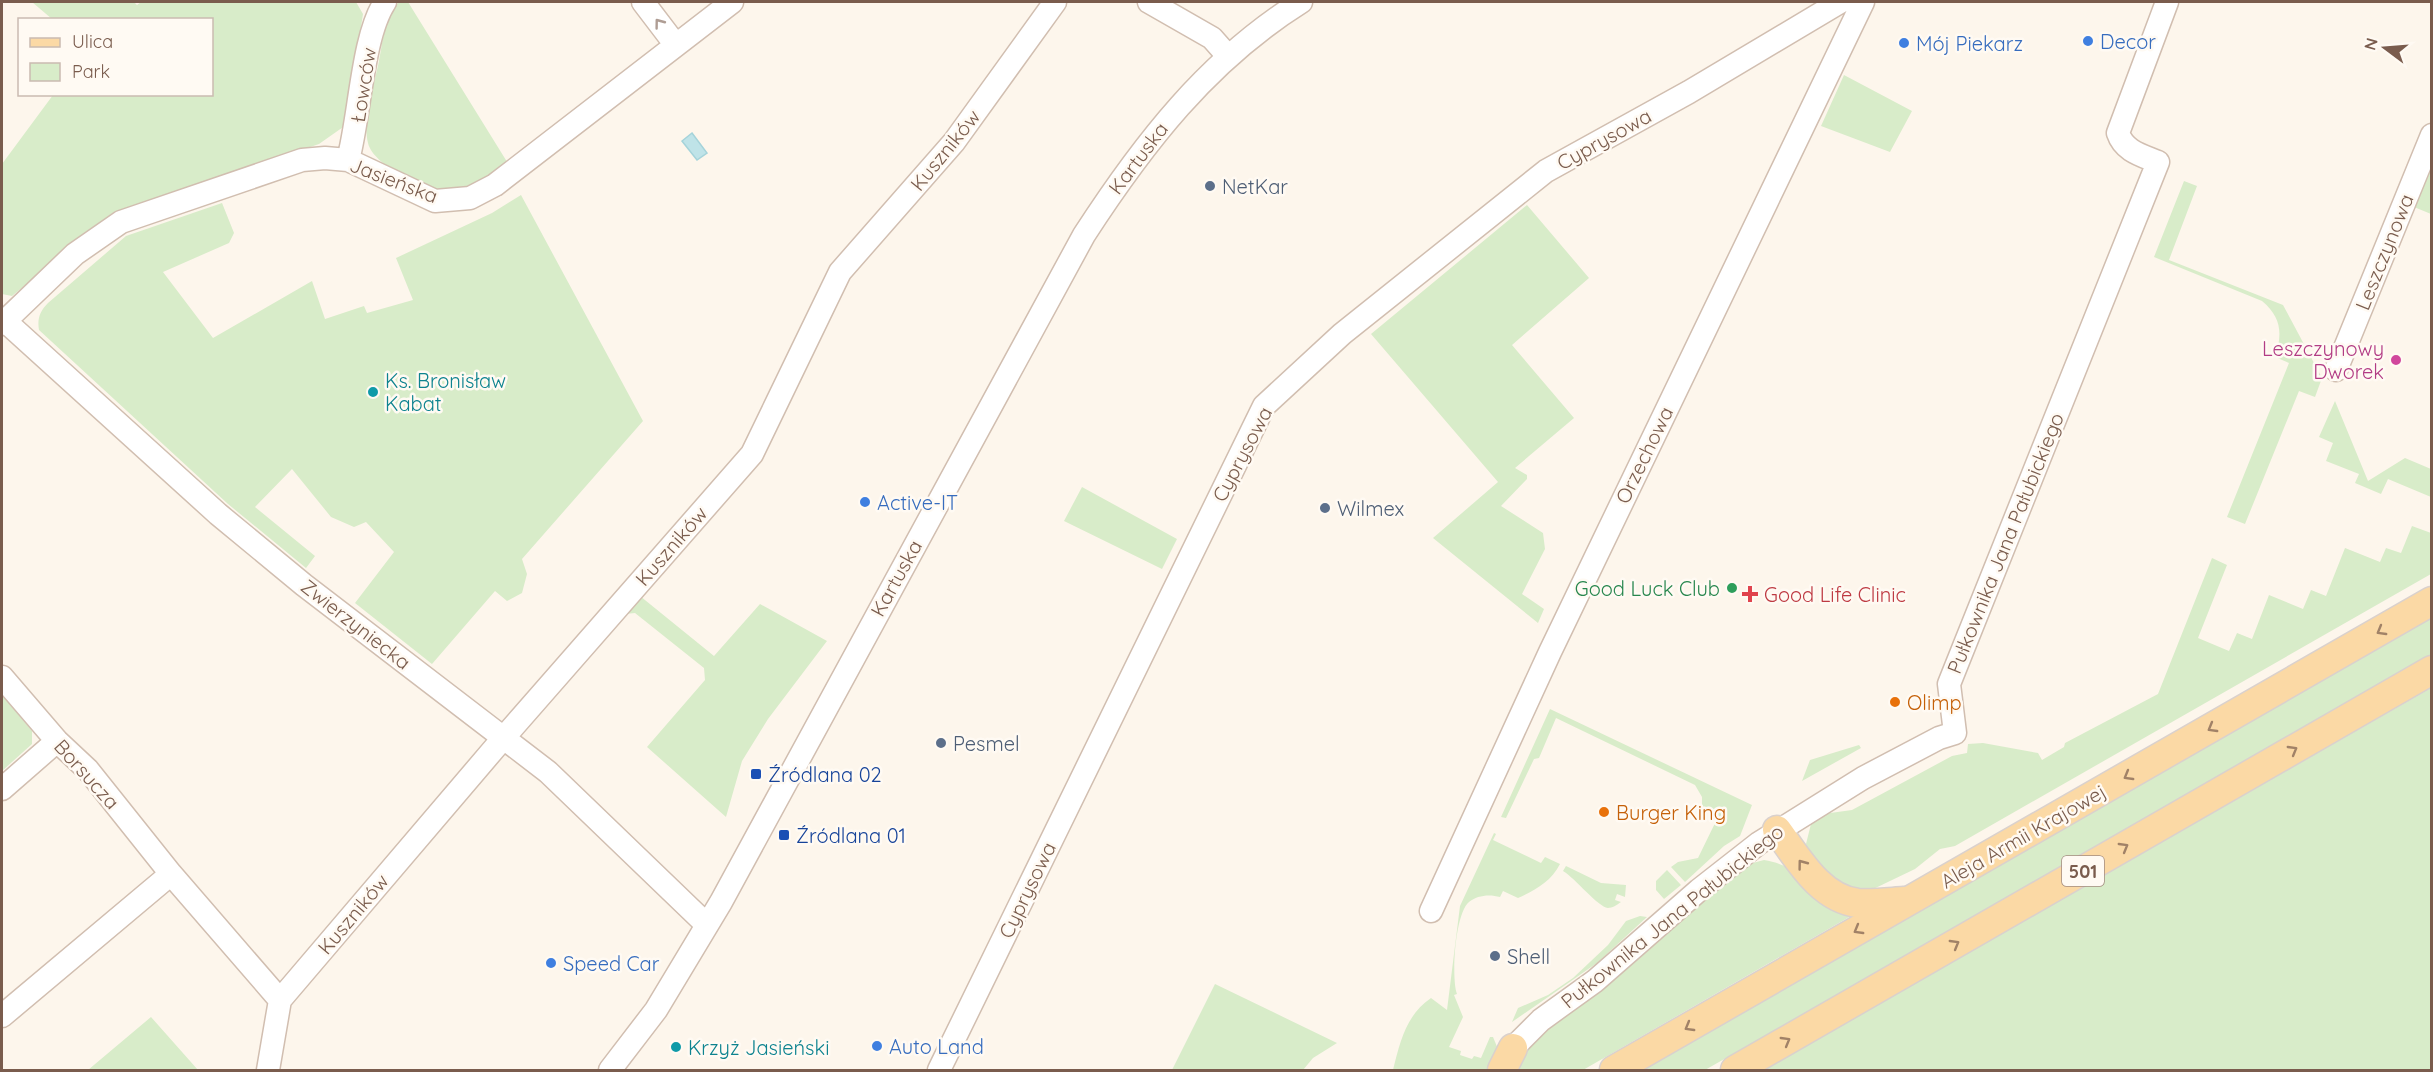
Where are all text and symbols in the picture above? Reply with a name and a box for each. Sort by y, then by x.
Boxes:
legend [18,18,213,96]
one-way arrow [656,18,667,29]
north arrow [2355,18,2415,78]
place label: Decor [2100,29,2156,54]
text: Ulica [72,30,113,53]
place label: Mój Piekarz [1916,31,2023,56]
marker: Decor [2081,34,2095,48]
text: N [2359,35,2382,52]
marker: Mój Piekarz [1897,36,1911,50]
street label: Łowców [345,45,381,125]
text: Park [72,60,110,83]
street label: Cyprysowa [1552,103,1656,175]
street label: Kuszników [905,104,985,196]
street label: Kartuska [1103,117,1173,199]
street label: Jasieńska [346,152,442,208]
place label: NetKar [1222,174,1288,199]
marker: NetKar [1203,179,1217,193]
street label: Leszczynowa [2349,190,2419,314]
place label: Leszczynowy Dworek [2262,336,2384,384]
marker: Leszczynowy Dworek [2389,353,2403,367]
place label: Ks. Bronisław Kabat [385,368,506,416]
marker: Ks. Bronisław Kabat [366,385,380,399]
street label: Cyprysowa [1207,402,1277,506]
street label: Orzechowa [1610,402,1678,508]
street label: Pułkownika Jana Pałubickiego [1941,409,2069,677]
place label: Active-IT [877,490,958,515]
marker: Active-IT [858,495,872,509]
place label: Wilmex [1337,496,1404,521]
street label: Kuszników [630,501,712,591]
marker: Wilmex [1318,501,1332,515]
street label: Kartuska [865,535,927,621]
street label: Zwierzyniecka [296,573,416,675]
place label: Good Luck Club [1575,576,1720,601]
marker: Good Luck Club [1725,581,1739,595]
place label: Good Life Clinic [1764,582,1906,607]
marker: Good Life Clinic [1741,585,1759,603]
one-way arrow [2377,623,2387,635]
place label: Olimp [1907,690,1962,715]
marker: Olimp [1888,695,1902,709]
one-way arrow [2208,721,2218,732]
place label: Pesmel [953,731,1020,756]
street label: Borsucza [49,734,125,814]
marker: Pesmel [934,736,948,750]
one-way arrow [2287,746,2297,757]
place label: Źródlana 02 [768,762,882,787]
marker: Źródlana 02 [749,767,763,781]
one-way arrow [2124,769,2134,780]
street label: Aleja Armii Krajowej [1936,779,2110,893]
place label: Burger King [1616,800,1726,825]
marker: Burger King [1597,805,1611,819]
street label: Pułkownika Jana Pałubickiego [1556,819,1788,1013]
place label: Źródlana 01 [796,823,906,848]
marker: Źródlana 01 [777,828,791,842]
street label: Cyprysowa [993,838,1061,942]
one-way arrow [2118,843,2128,855]
road number: 501 [2062,856,2104,886]
one-way arrow [1798,859,1809,870]
street label: Kuszników [312,869,394,959]
one-way arrow [1854,923,1865,934]
one-way arrow [1949,940,1959,952]
place label: Shell [1507,944,1550,969]
marker: Shell [1488,949,1502,963]
place label: Speed Car [563,951,660,976]
marker: Speed Car [544,956,558,970]
one-way arrow [1685,1020,1696,1032]
place label: Auto Land [889,1034,984,1059]
place label: Krzyż Jasieński [688,1035,829,1060]
one-way arrow [1780,1037,1790,1049]
marker: Auto Land [870,1039,884,1053]
marker: Krzyż Jasieński [669,1040,683,1054]

